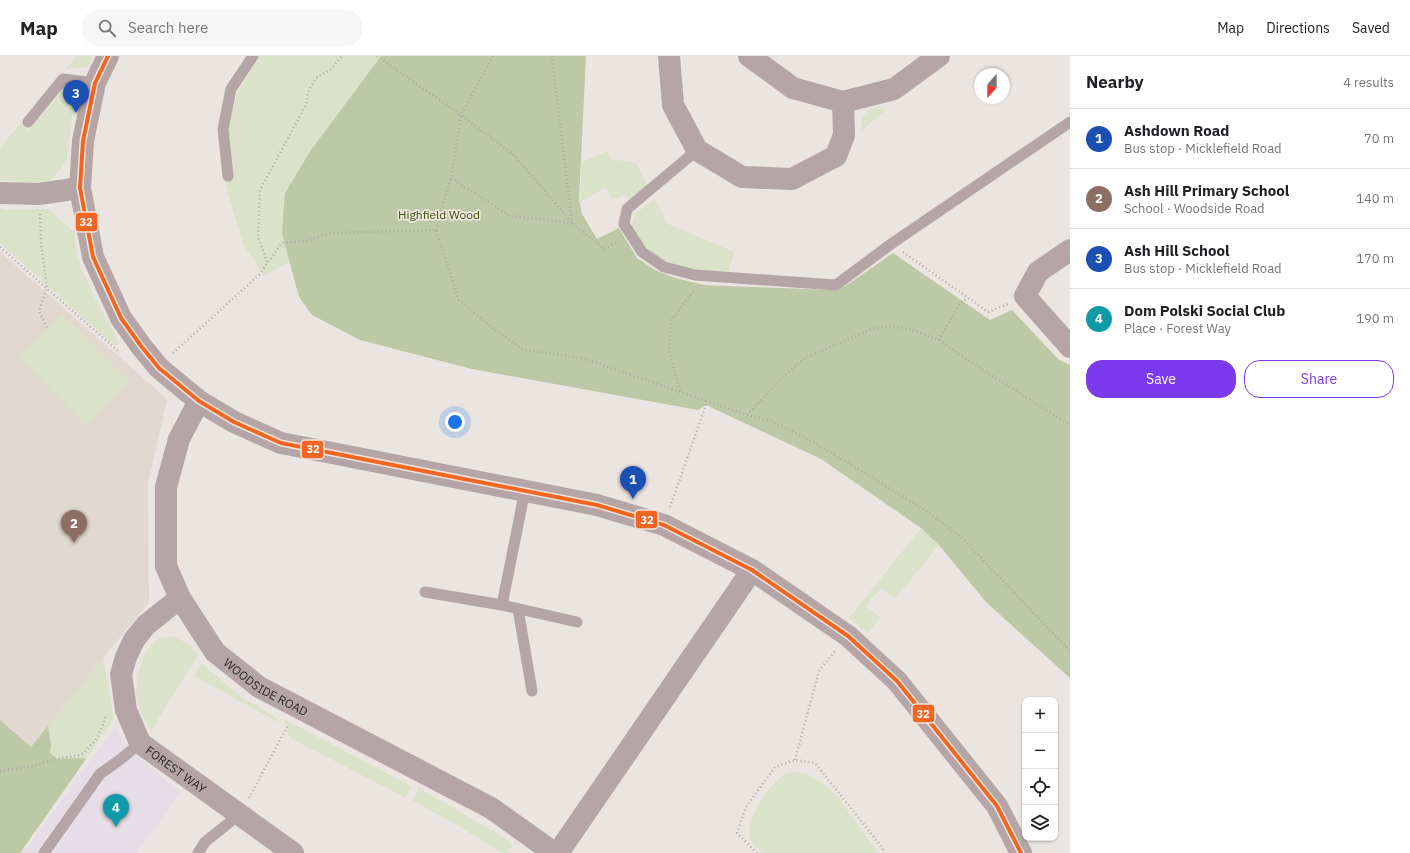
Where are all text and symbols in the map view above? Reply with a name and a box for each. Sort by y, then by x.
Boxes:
search box [82,10,362,46]
text: Map [20,16,58,40]
icon: search [96,17,118,39]
text: Search here [128,18,208,37]
text: Map [1217,19,1244,37]
text: Directions [1266,19,1330,37]
text: Saved [1352,19,1390,37]
north arrow [974,68,1010,104]
text: Nearby [1086,71,1144,93]
text: 4 results [1343,74,1394,91]
pin: 3 [63,80,89,113]
text: Ashdown Road [1124,121,1229,140]
text: 1 [1095,130,1103,147]
text: 70 m [1364,130,1394,147]
text: Bus stop · Micklefield Road [1124,140,1282,157]
text: Ash Hill Primary School [1124,181,1289,200]
text: 2 [1095,190,1103,207]
text: 140 m [1356,190,1394,207]
text: School · Woodside Road [1124,200,1265,217]
park label: Highfield Wood [398,207,480,222]
line badge: 32 [75,212,98,232]
text: 32 [79,215,93,229]
text: Ash Hill School [1124,241,1230,260]
text: 3 [1095,250,1103,267]
text: 170 m [1356,250,1394,267]
text: Bus stop · Micklefield Road [1124,260,1282,277]
text: Dom Polski Social Club [1124,301,1285,320]
text: 4 [1095,310,1103,327]
text: 190 m [1356,310,1394,327]
text: Place · Forest Way [1124,320,1231,337]
button: Save [1086,360,1236,398]
button: Share [1244,360,1394,398]
your location [445,412,465,432]
line badge: 32 [301,440,324,459]
text: 32 [306,442,320,456]
pin: 1 [620,466,646,499]
pin: 2 [61,510,87,543]
line badge: 32 [635,510,658,529]
text: 32 [640,513,654,527]
street label: WOODSIDE ROAD [221,655,311,719]
map controls [1022,697,1058,841]
button: + [1022,697,1058,733]
line badge: 32 [912,704,935,723]
text: 32 [916,707,930,721]
button: − [1022,733,1058,769]
street label: FOREST WAY [143,742,210,796]
button: locate [1022,769,1058,805]
pin: 4 [103,794,129,827]
button: layers [1022,805,1058,841]

